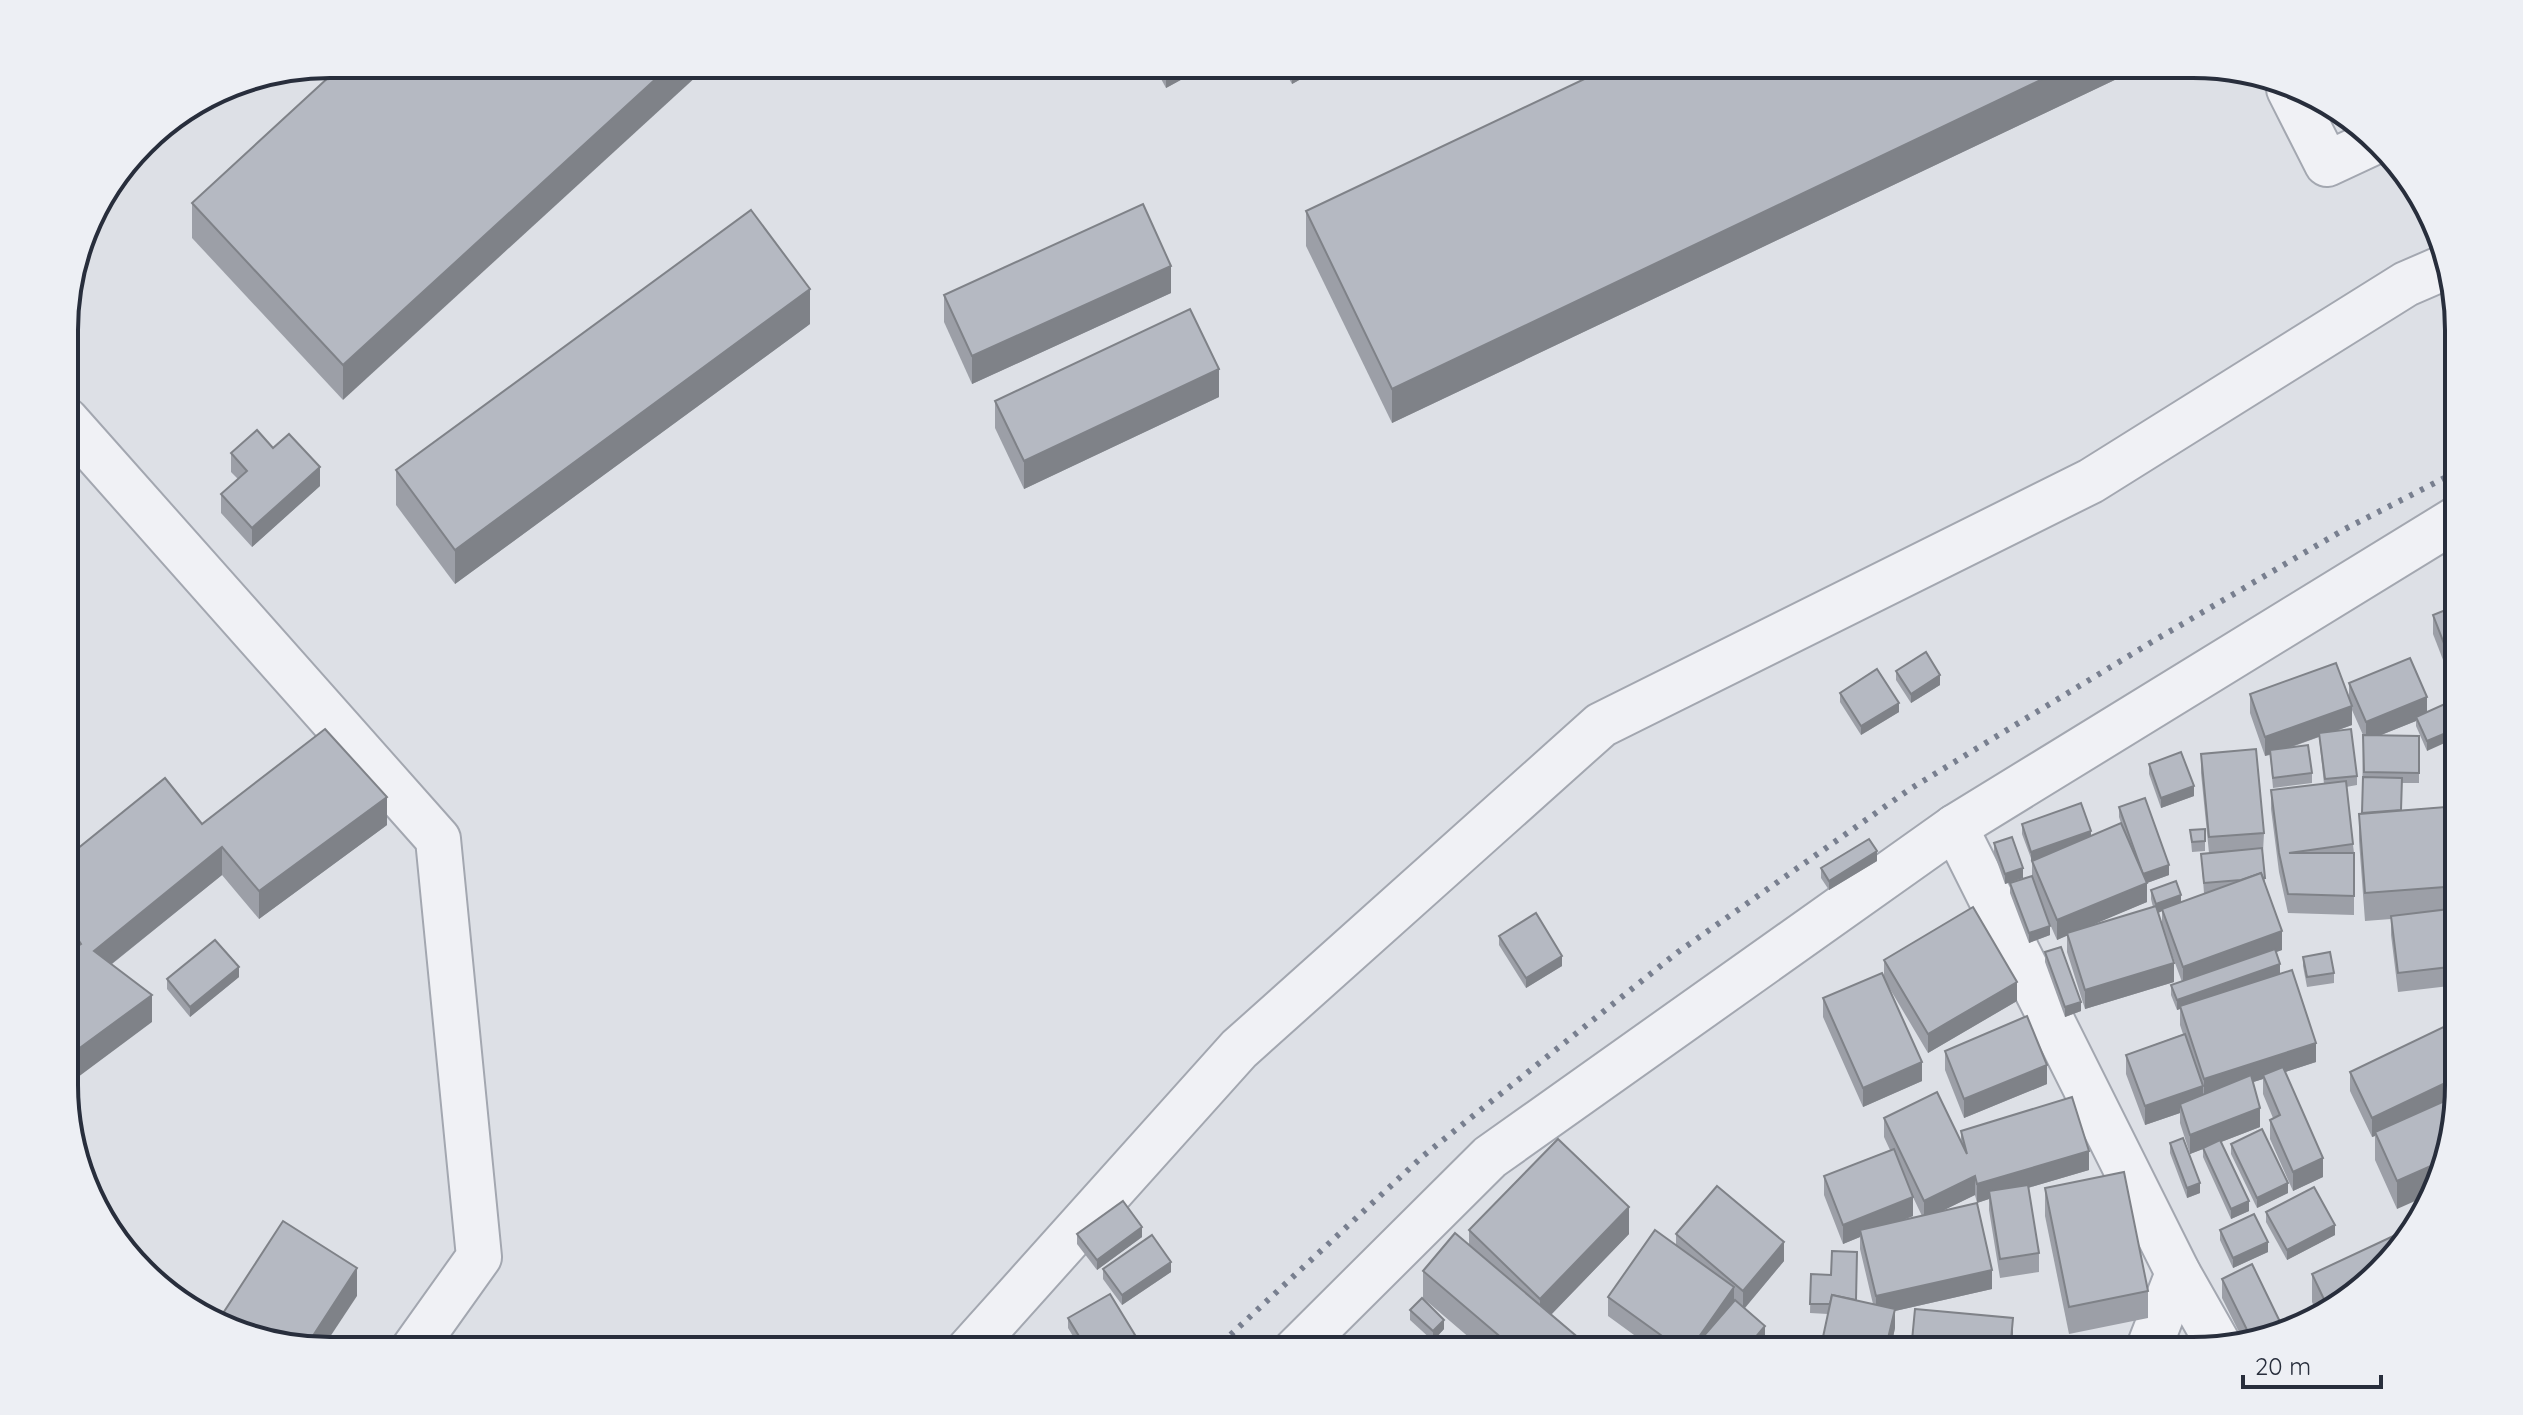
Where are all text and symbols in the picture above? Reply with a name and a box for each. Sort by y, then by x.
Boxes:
scale bar [2243,1339,2381,1389]
text: 20 m [2255,1351,2311,1381]

